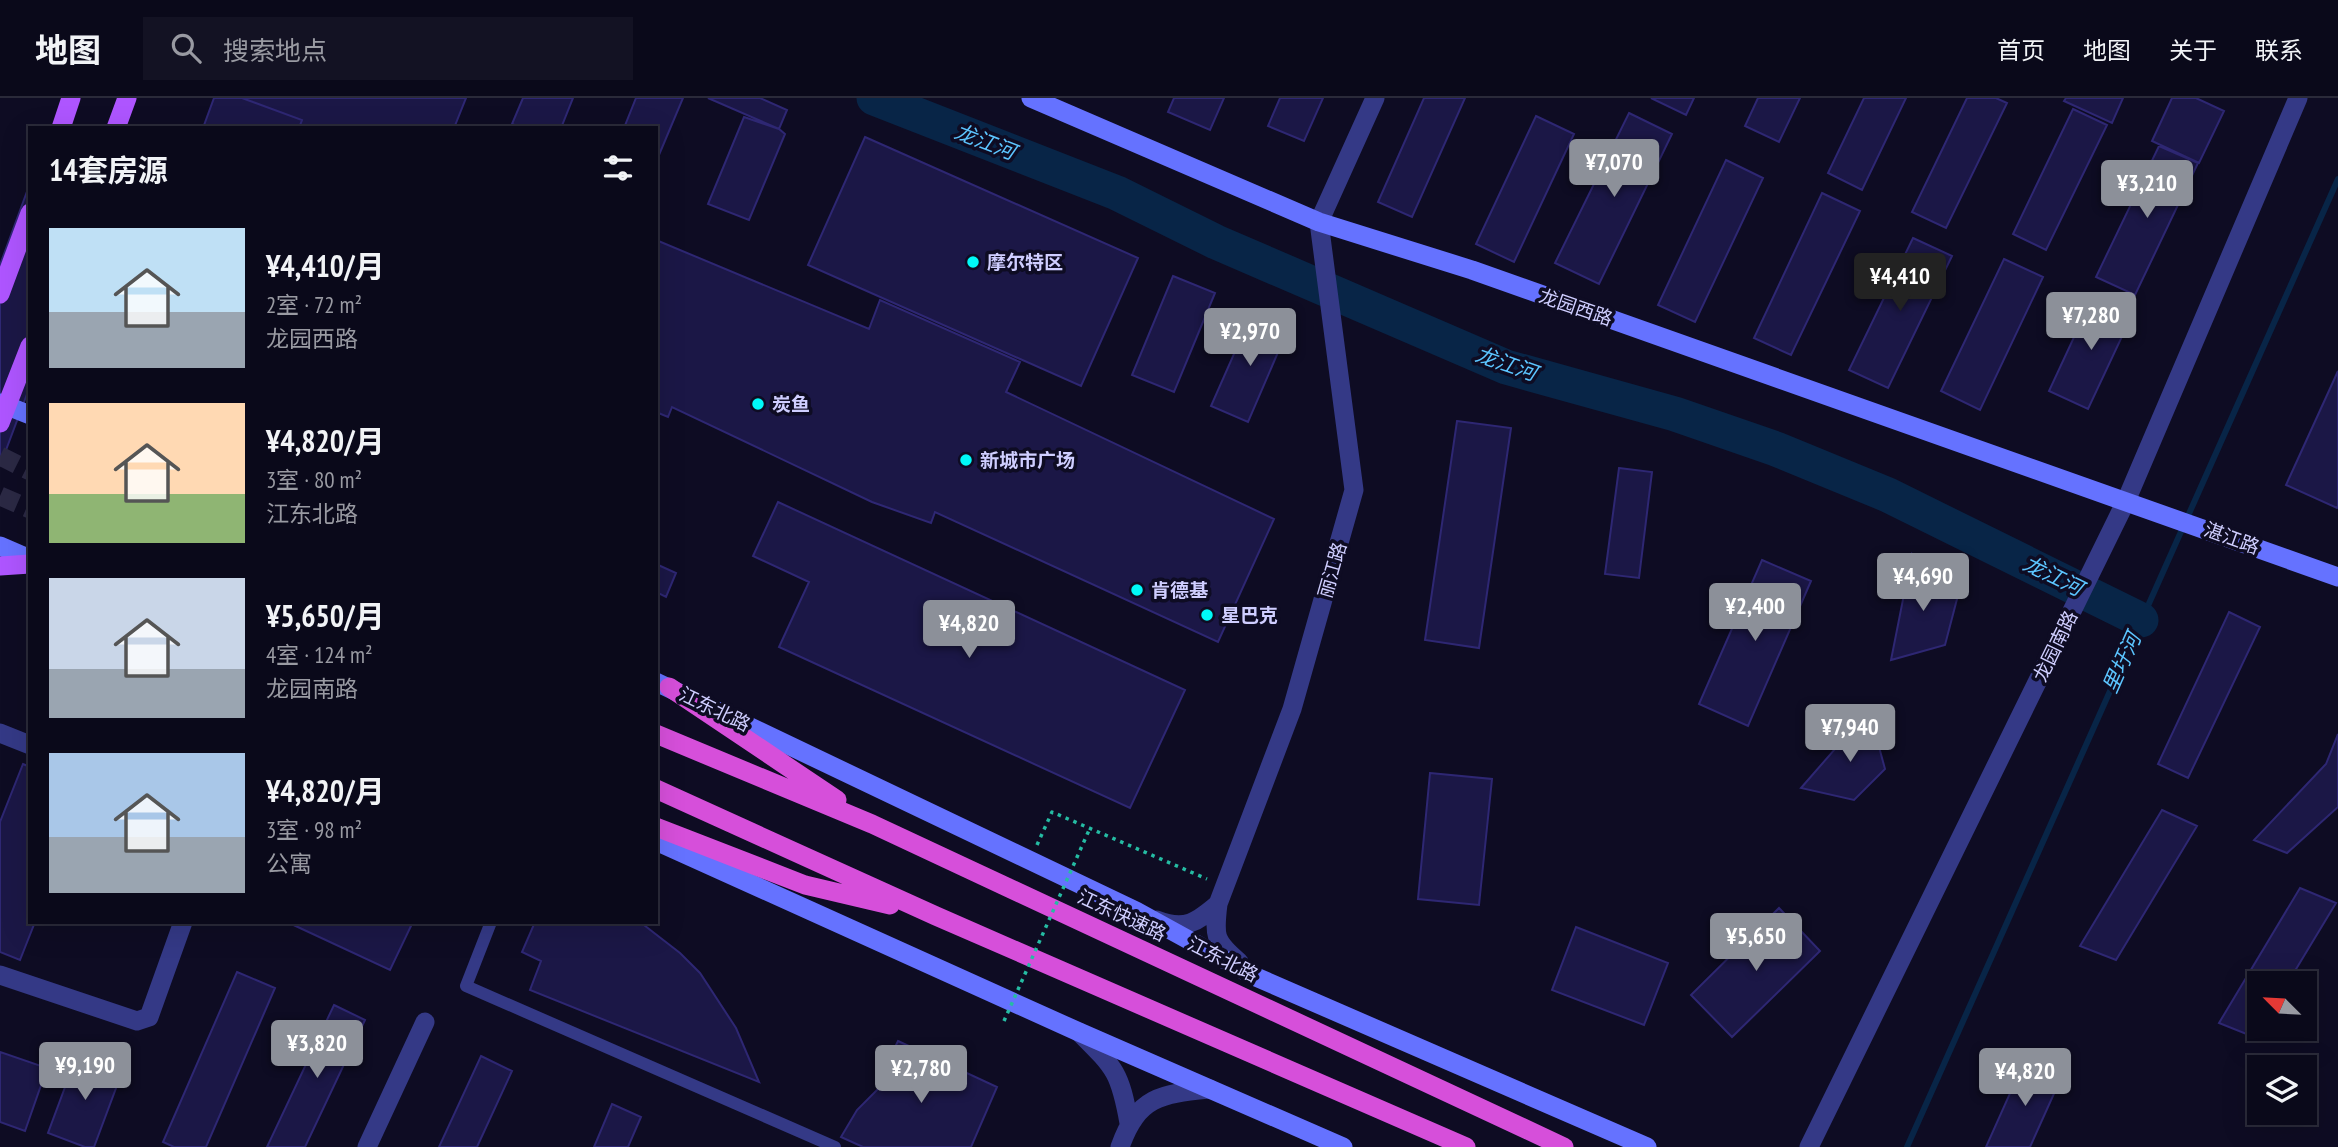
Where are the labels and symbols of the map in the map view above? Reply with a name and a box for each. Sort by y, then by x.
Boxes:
water label: 龙江河 [951,118,1023,167]
pin: ¥7,070 [1557,140,1671,199]
pin: ¥3,210 [2090,160,2204,220]
place label: 摩尔特区 [987,250,1063,274]
marker: 摩尔特区 [965,254,981,270]
pin: ¥4,410 [1843,254,1957,313]
street label: 龙园西路 [1536,283,1616,331]
pin: ¥7,280 [2034,292,2148,352]
pin: ¥2,970 [1193,308,1307,368]
water label: 龙江河 [1472,341,1544,388]
place label: 炭鱼 [772,392,810,416]
marker: 炭鱼 [750,396,766,412]
place label: 新城市广场 [980,448,1075,472]
marker: 新城市广场 [958,452,974,468]
street label: 湛江路 [2201,517,2263,559]
street label: 丽江路 [1313,539,1351,601]
water label: 龙江河 [2019,550,2091,603]
pin: ¥4,690 [1866,554,1980,613]
place label: 肯德基 [1151,578,1209,602]
marker: 肯德基 [1129,582,1145,598]
pin: ¥2,400 [1698,584,1812,643]
pin: ¥4,820 [912,601,1026,660]
place label: 星巴克 [1221,603,1278,627]
marker: 星巴克 [1199,607,1215,623]
street label: 龙园南路 [2028,607,2082,685]
water label: 里圩河 [2096,625,2148,697]
street label: 江东北路 [676,682,754,736]
pin: ¥7,940 [1793,704,1907,764]
street label: 江东快速路 [1074,884,1170,946]
pin: ¥5,650 [1699,914,1813,973]
street label: 江东北路 [1184,931,1262,987]
north arrow [2247,971,2317,1041]
pin: ¥3,820 [260,1020,374,1080]
pin: ¥9,190 [28,1042,142,1102]
pin: ¥2,780 [864,1046,978,1105]
pin: ¥4,820 [1968,1048,2082,1108]

